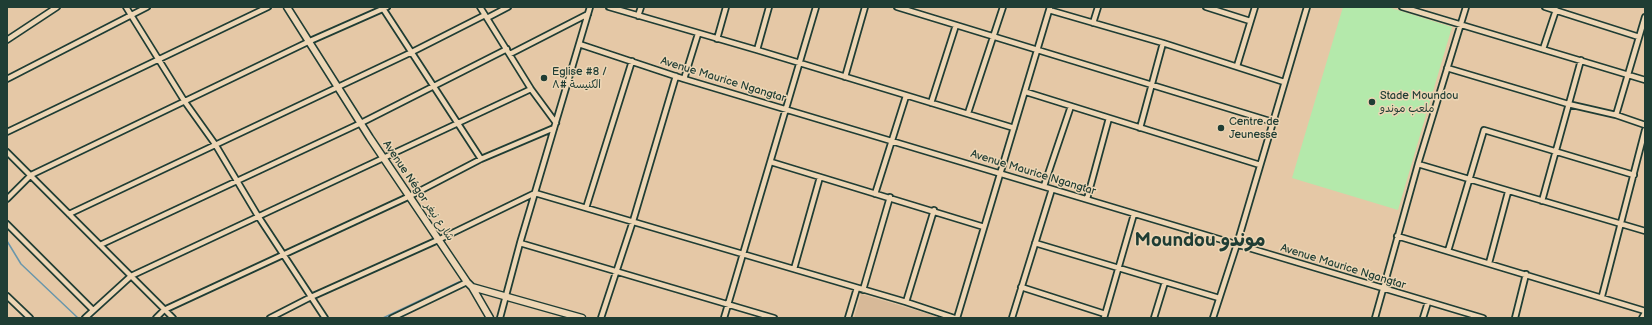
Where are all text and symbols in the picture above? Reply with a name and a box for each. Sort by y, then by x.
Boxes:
street label: Avenue Maurice Ngangtar [659,55,787,105]
place label: Eglise #8 / الكنيسة #٨ [552,65,607,91]
marker: Eglise #8 / الكنيسة #٨ [539,73,549,83]
place label: Stade Moundou ملعب موندو [1380,89,1458,115]
marker: Stade Moundou ملعب موندو [1367,97,1377,107]
place label: Centre de Jeunesse [1229,115,1279,141]
marker: Centre de Jeunesse [1216,123,1226,133]
street label: Avenue Négor شارع نيغر [380,138,456,244]
street label: Avenue Maurice Ngangtar [969,148,1097,198]
district label: Moundou موندو [1135,230,1265,252]
street label: Avenue Maurice Ngangtar [1279,242,1407,292]

